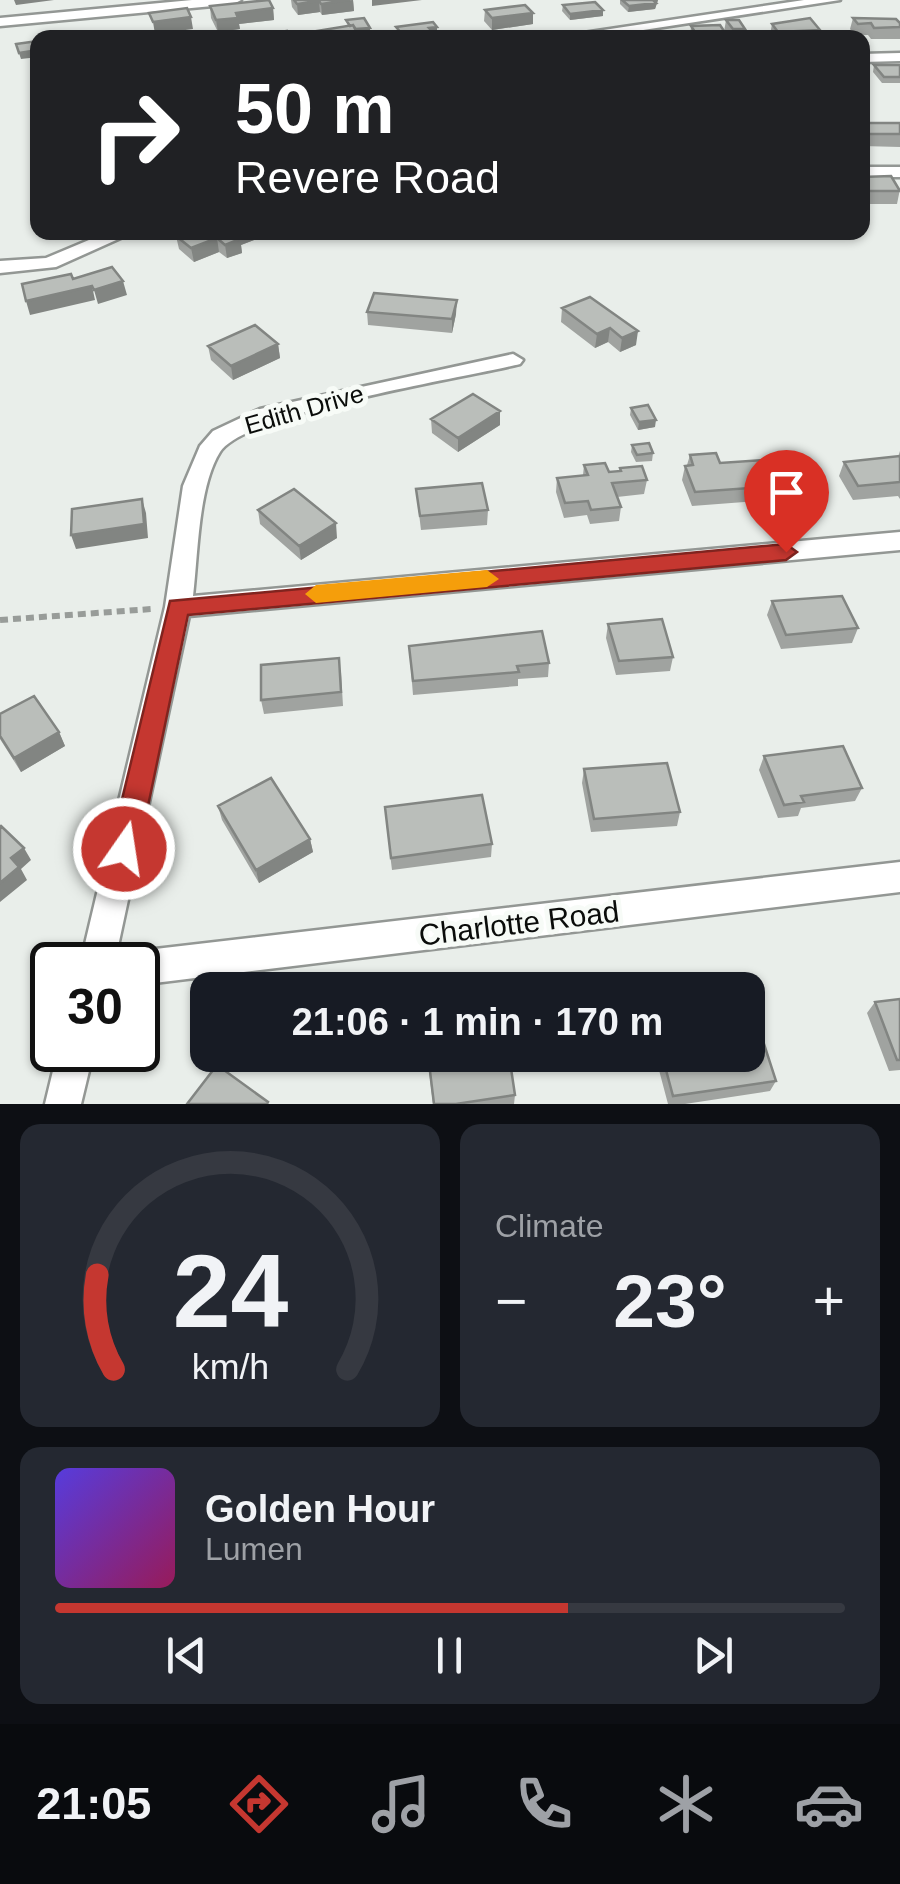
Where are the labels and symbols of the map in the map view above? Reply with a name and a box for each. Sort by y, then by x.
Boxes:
street label: Edith Drive [241,379,367,439]
pin [744,450,829,553]
position arrow [72,797,176,901]
street label: Charlotte Road [417,894,621,952]
speed limit sign: 30 [30,942,160,1072]

